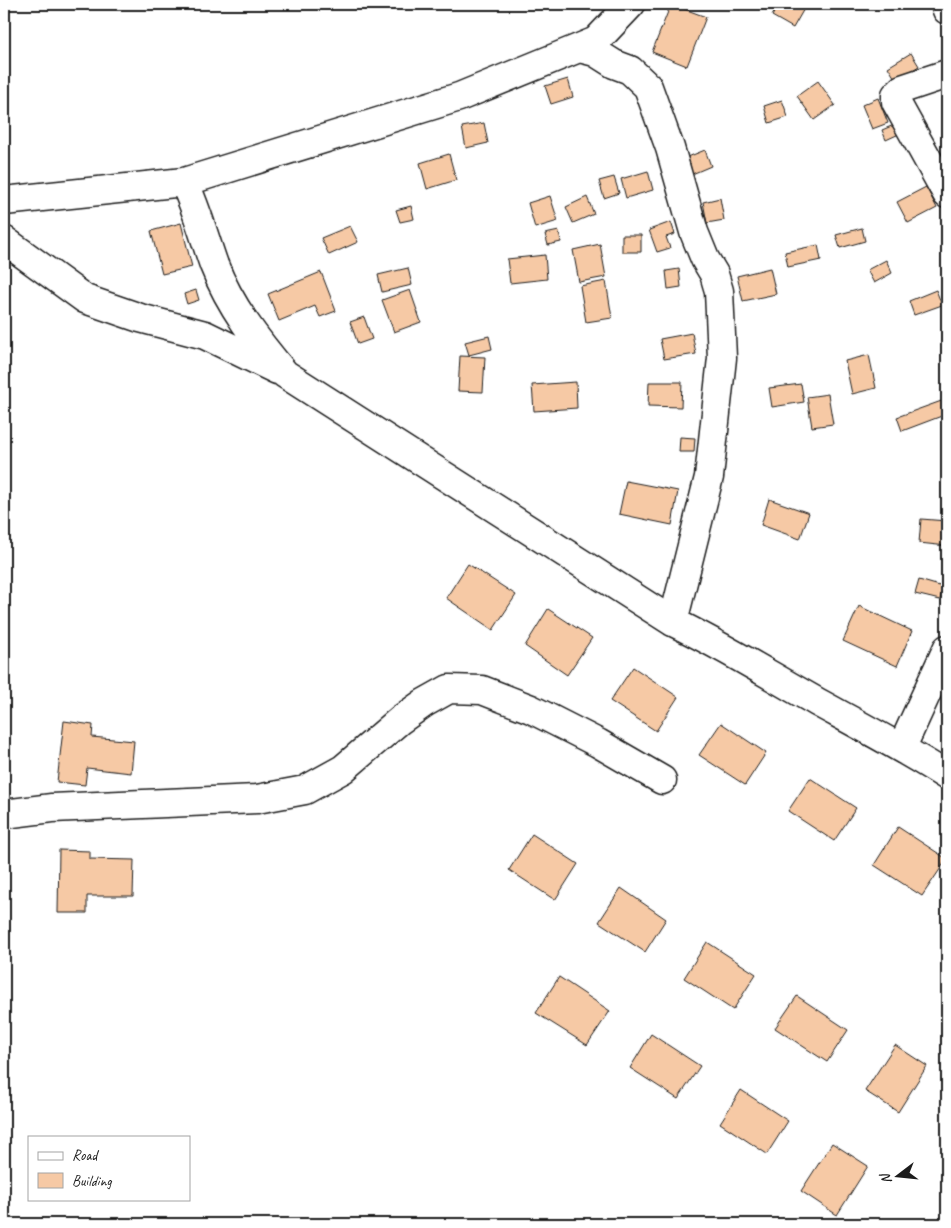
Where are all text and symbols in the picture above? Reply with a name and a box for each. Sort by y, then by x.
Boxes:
legend [28,1136,190,1200]
text: Road [72,1146,99,1165]
north arrow [874,1150,924,1200]
text: N [876,1171,895,1186]
text: Building [72,1172,112,1191]

